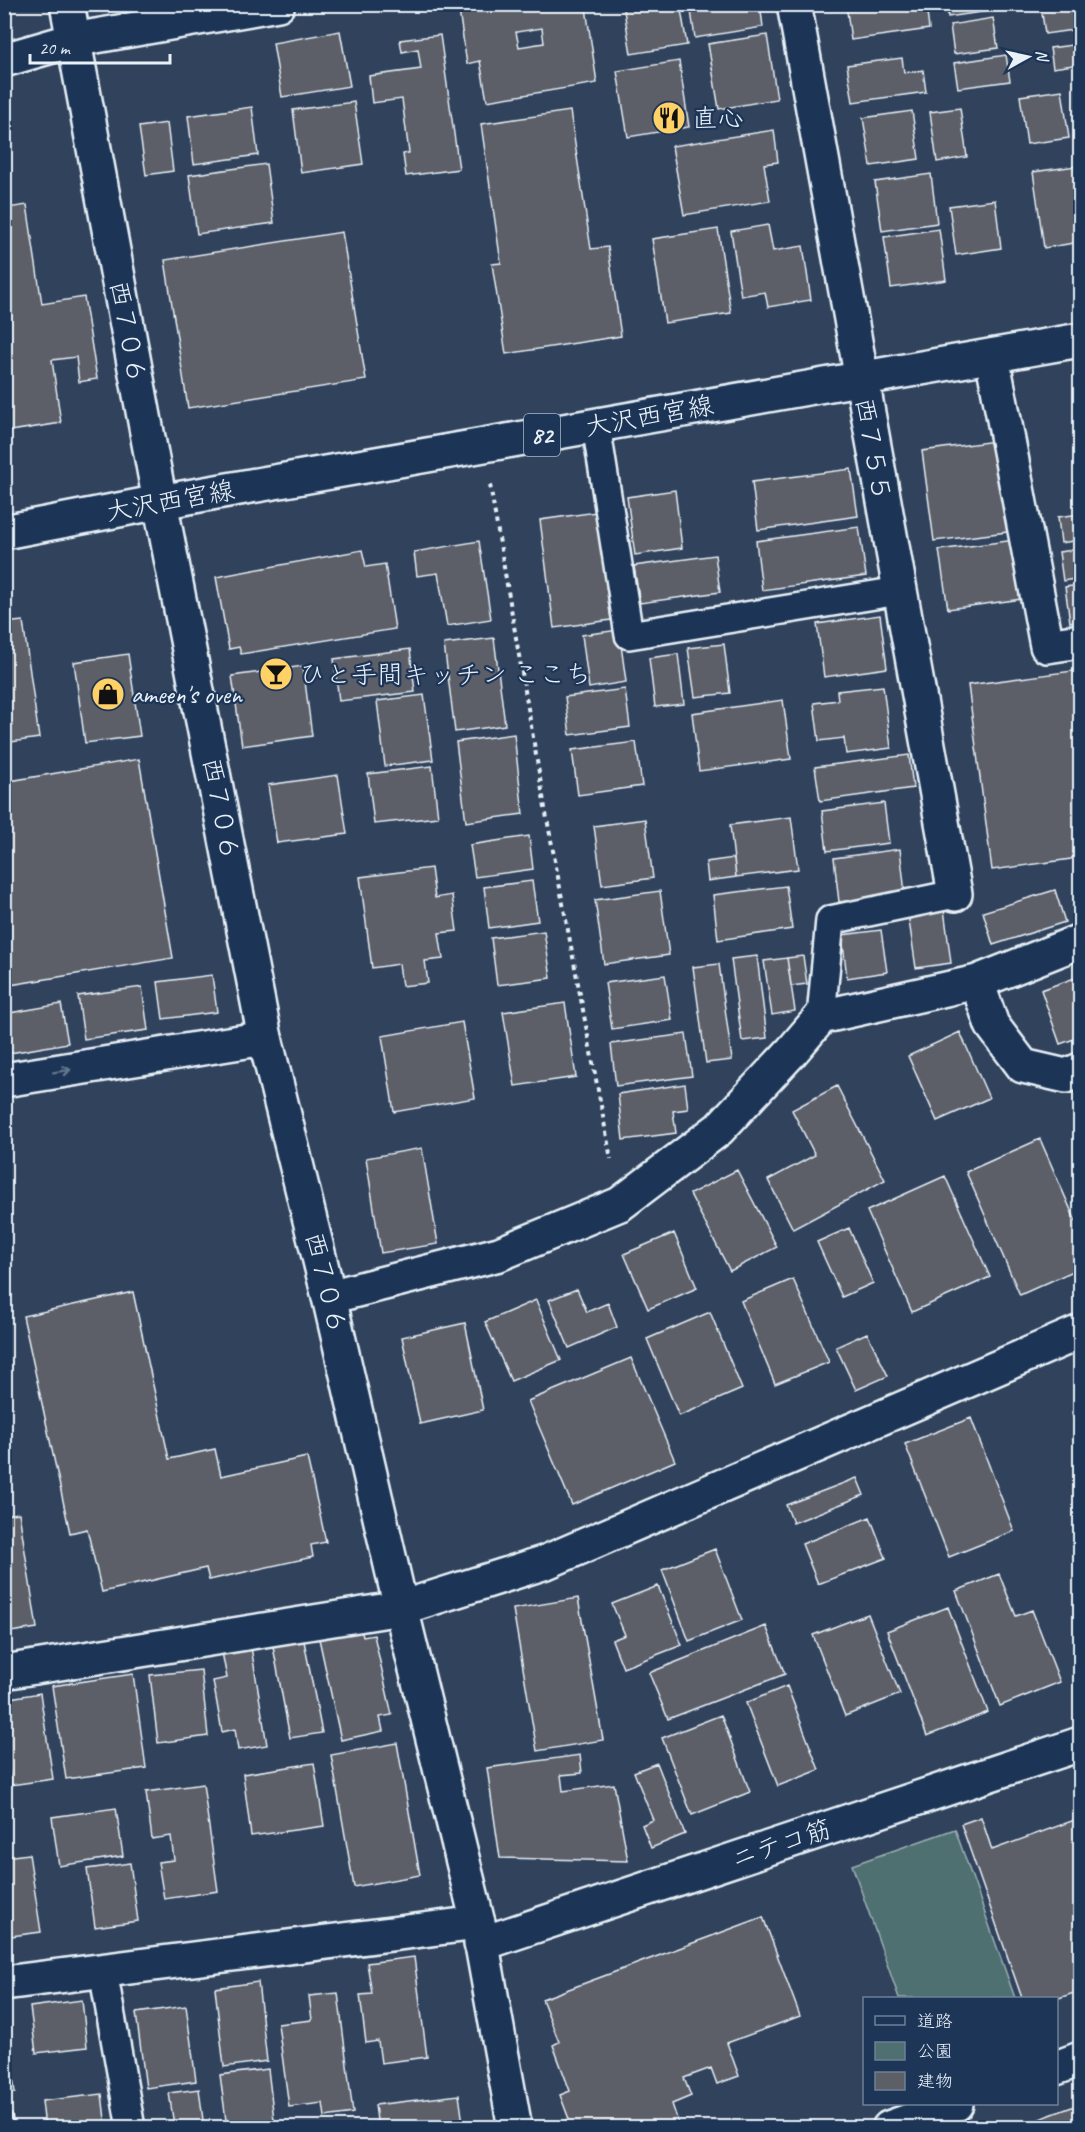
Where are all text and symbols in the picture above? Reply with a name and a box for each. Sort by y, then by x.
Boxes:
scale bar [30,27,170,65]
north arrow [998,27,1058,87]
text: 20 m [39,37,72,59]
text: N [1031,49,1053,64]
restaurant icon: 直心 [651,100,687,136]
place label: 直心 [692,102,744,135]
street label: 西７０６ [102,278,154,386]
street label: 大沢西宮線 [582,388,716,444]
street label: 西７５５ [848,395,898,503]
road number: 82 [524,414,560,456]
street label: 大沢西宮線 [103,473,237,529]
bar icon: ひと手間キッチン ここち [258,656,294,692]
place label: ひと手間キッチン ここち [299,658,591,691]
shop icon: ameen's oven [90,676,126,712]
place label: ameen's oven [131,678,243,711]
street label: 西７０６ [195,755,247,863]
one-way arrow [52,1065,72,1076]
street label: 西７０６ [297,1229,355,1337]
street label: ニテコ筋 [726,1812,836,1876]
legend [863,1997,1058,2105]
text: 道路 [917,2010,953,2032]
text: 公園 [917,2040,953,2062]
text: 建物 [917,2070,953,2092]

